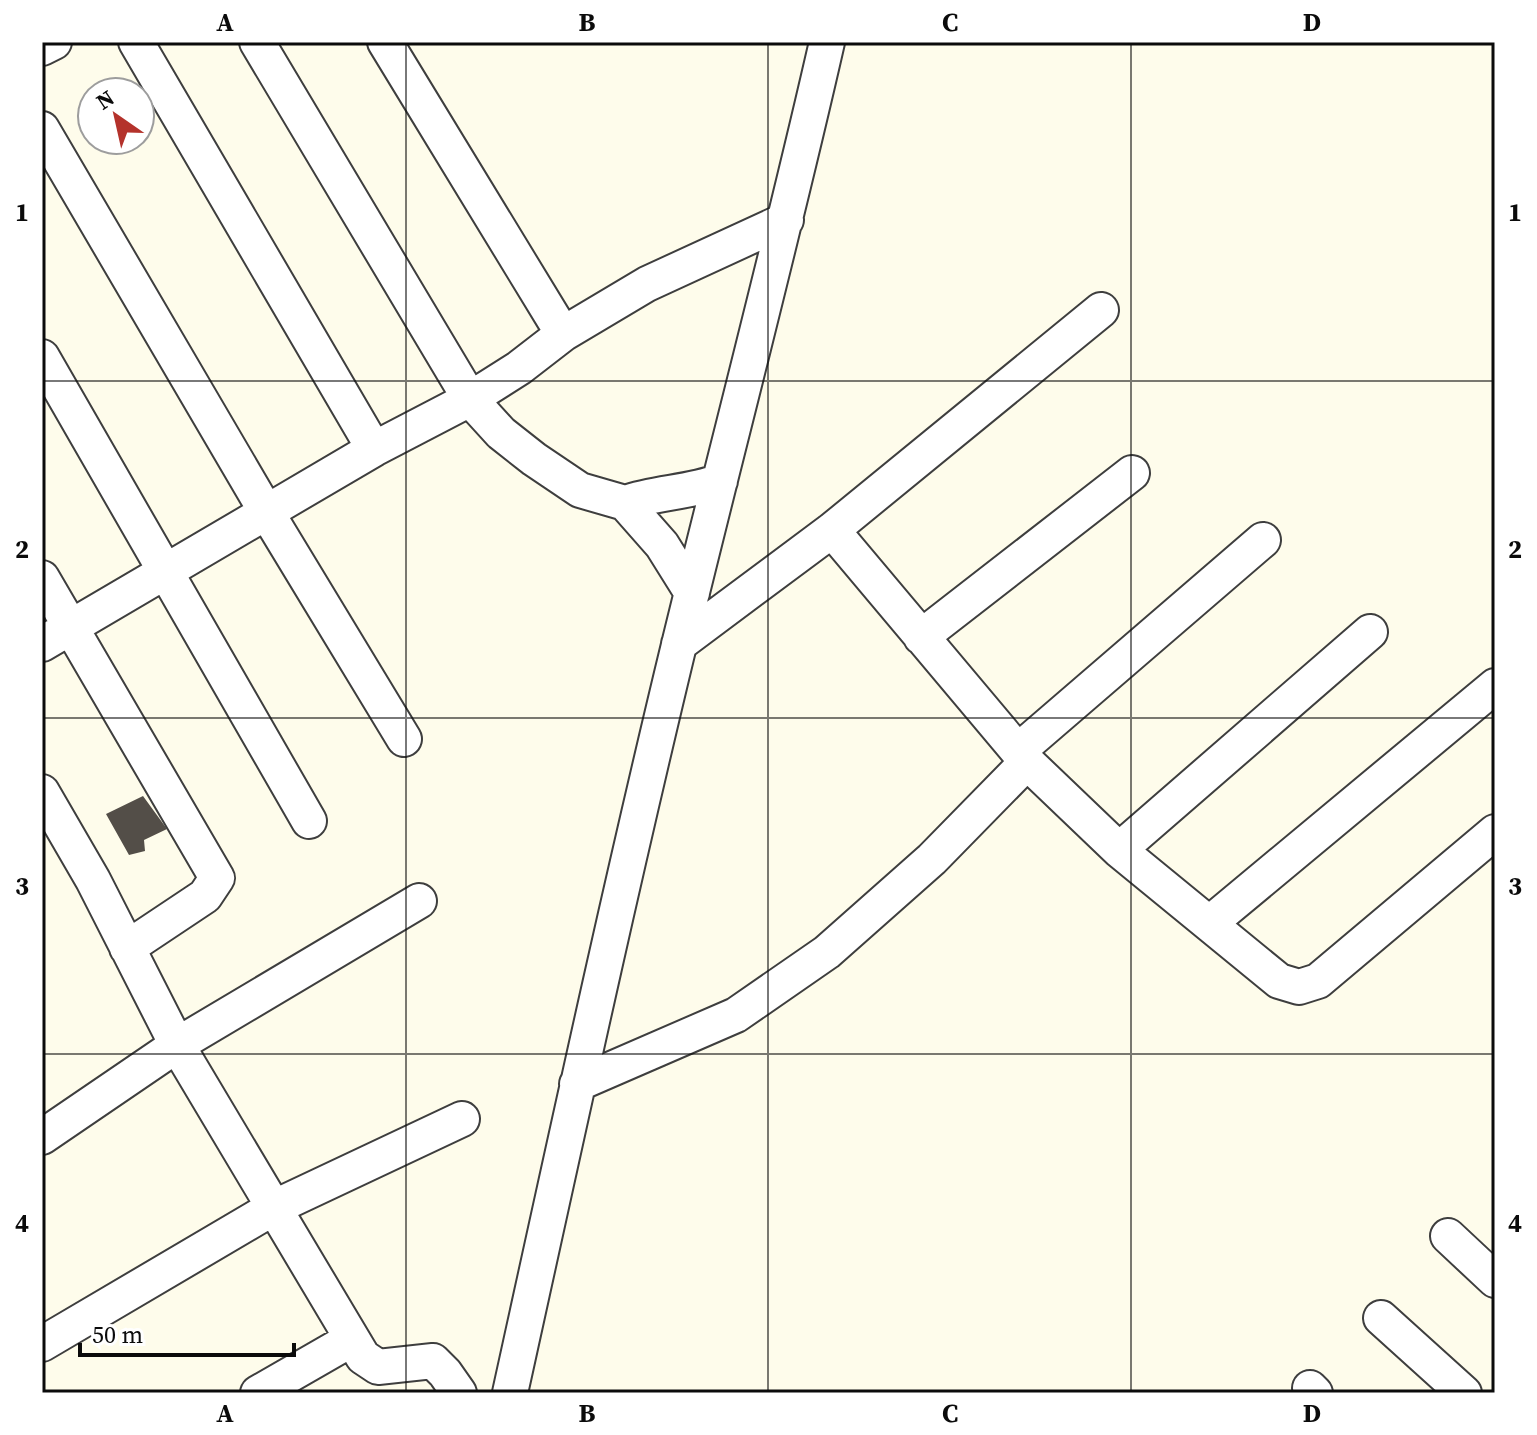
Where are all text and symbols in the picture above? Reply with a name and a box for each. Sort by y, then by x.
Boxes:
text: A [216,4,234,40]
text: B [579,4,596,40]
text: C [942,4,958,40]
text: D [1303,4,1321,40]
north arrow [76,76,156,156]
text: N [90,83,120,116]
text: 1 [15,194,29,230]
text: 1 [1508,194,1522,230]
text: 2 [15,531,29,567]
text: 2 [1508,531,1522,567]
text: 3 [15,868,29,904]
text: 3 [1508,868,1522,904]
text: 4 [15,1205,29,1241]
text: 4 [1508,1205,1522,1241]
scale bar [80,1307,294,1357]
text: 50 m [92,1318,143,1351]
text: A [216,1395,234,1431]
text: B [579,1395,596,1431]
text: C [942,1395,958,1431]
text: D [1303,1395,1321,1431]

